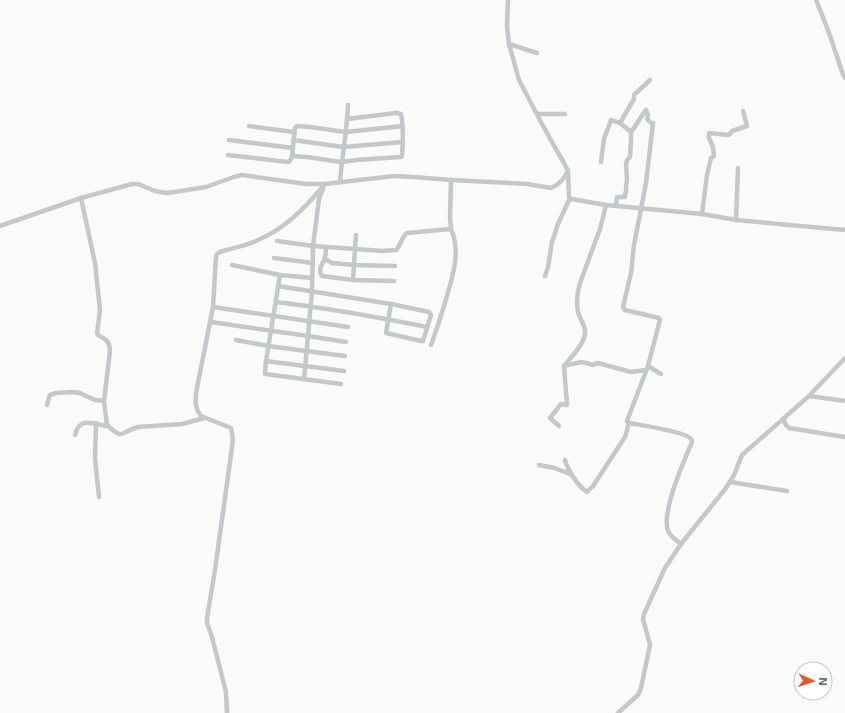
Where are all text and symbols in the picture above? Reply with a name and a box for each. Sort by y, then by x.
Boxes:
north arrow [793,661,833,701]
text: N [816,677,829,686]

